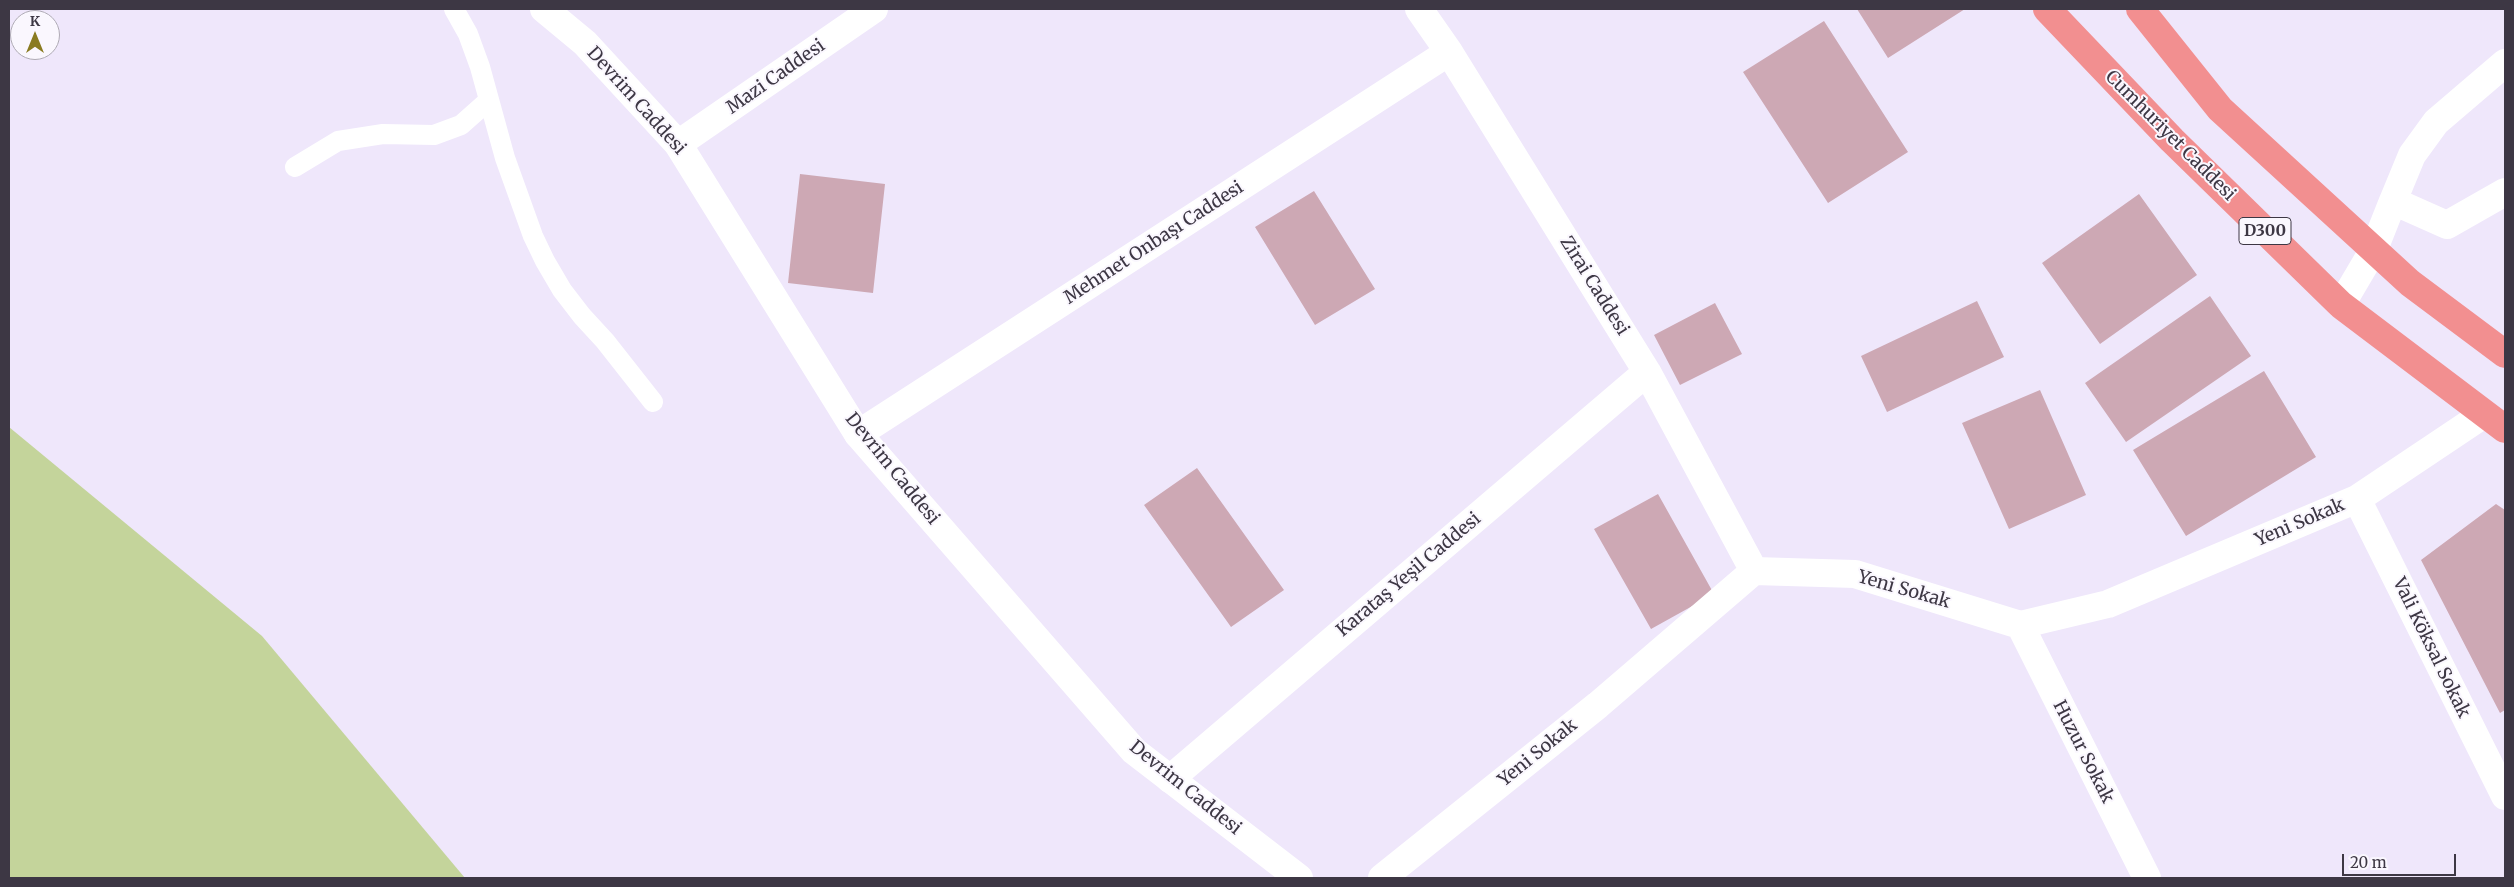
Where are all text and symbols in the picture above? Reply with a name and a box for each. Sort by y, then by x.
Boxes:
north arrow [10,10,60,60]
text: K [30,12,40,30]
street label: Mazi Caddesi [723,35,829,119]
street label: Devrim Caddesi [582,43,690,159]
street label: Cumhuriyet Caddesi [2100,66,2240,206]
street label: Mehmet Onbaşı Caddesi [1060,177,1248,309]
road number: D300 [2239,218,2291,245]
street label: Zirai Caddesi [1555,233,1633,339]
street label: Devrim Caddesi [840,409,944,529]
street label: Yeni Sokak [2252,494,2348,552]
street label: Karataş Yeşil Caddesi [1333,508,1485,642]
street label: Yeni Sokak [1855,567,1953,613]
street label: Vali Köksal Sokak [2388,574,2474,722]
street label: Huzur Sokak [2048,697,2118,807]
street label: Yeni Sokak [1494,715,1582,791]
street label: Devrim Caddesi [1125,736,1245,840]
scale bar [2344,844,2458,876]
text: 20 m [2350,853,2387,872]

